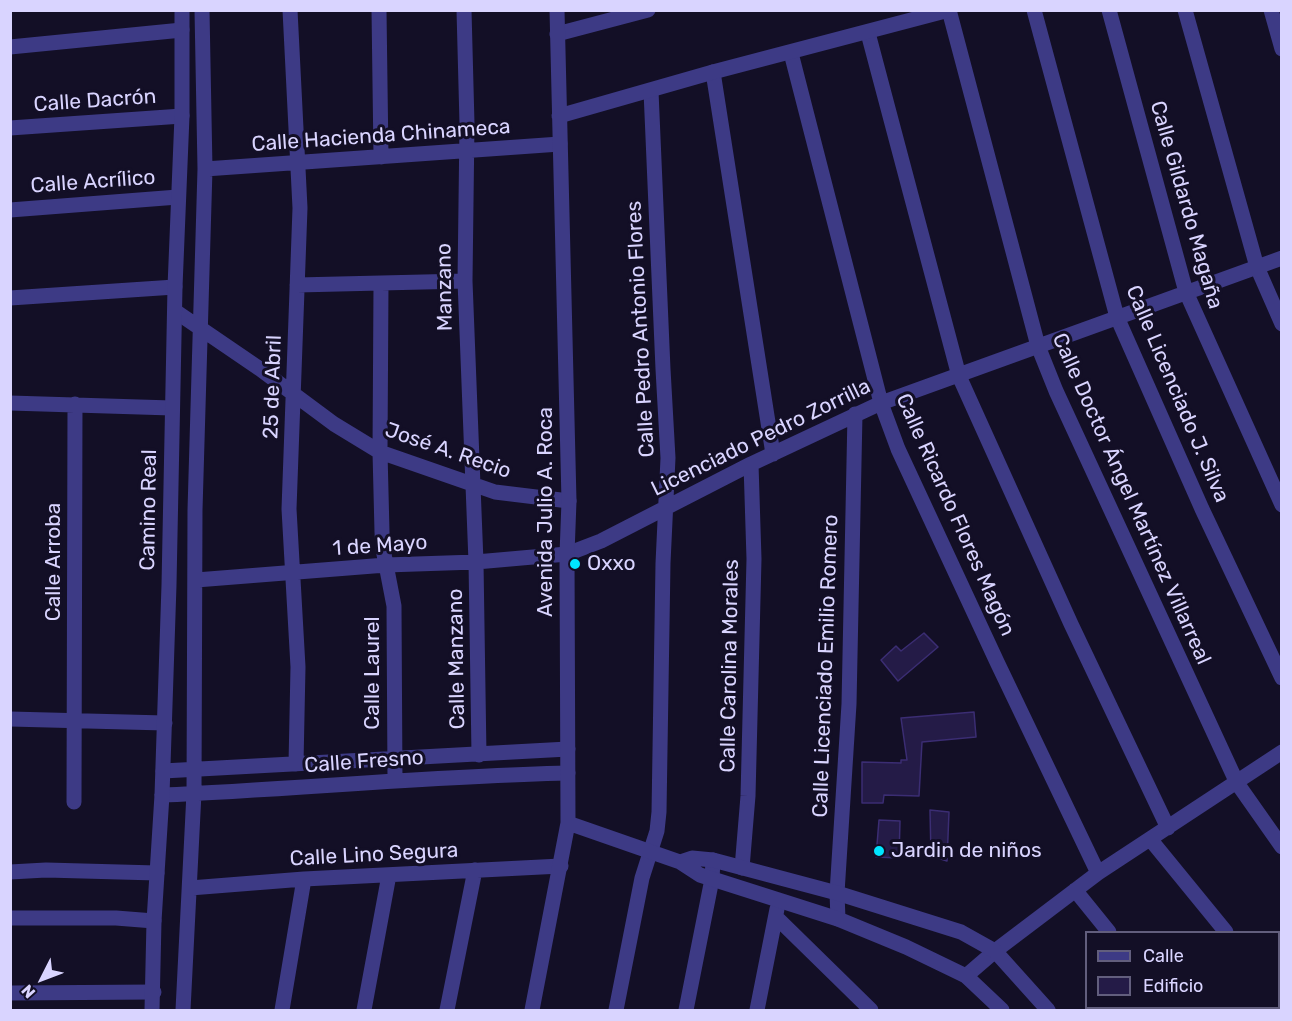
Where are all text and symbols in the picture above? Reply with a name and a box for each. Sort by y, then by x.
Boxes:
street label: Calle Dacrón [33,84,157,118]
street label: Calle Gildardo Magaña [1144,98,1228,312]
street label: Calle Hacienda Chinameca [251,114,511,158]
street label: Calle Acrílico [30,165,156,199]
street label: Calle Pedro Antonio Flores [622,200,660,458]
street label: Manzano [432,243,458,331]
street label: Calle Licenciado J. Silva [1120,282,1234,506]
street label: Calle Doctor Ángel Martínez Villarreal [1046,329,1216,669]
street label: 25 de Abril [259,335,287,439]
street label: Licenciado Pedro Zorrilla [647,374,875,502]
street label: Calle Ricardo Flores Magón [890,390,1020,640]
street label: Avenida Julio A. Roca [533,407,559,617]
street label: José A. Recio [382,418,514,484]
street label: Camino Real [135,449,163,571]
street label: Calle Arroba [41,503,67,621]
street label: Calle Licenciado Emilio Romero [808,514,844,818]
street label: 1 de Mayo [332,530,428,562]
place label: Oxxo [587,551,636,577]
marker: Oxxo [568,557,582,571]
street label: Calle Carolina Morales [716,559,744,773]
street label: Calle Manzano [443,588,471,730]
street label: Calle Laurel [360,616,386,730]
street label: Calle Fresno [303,745,425,779]
street label: Calle Lino Segura [289,838,459,872]
place label: Jardin de niños [891,838,1042,864]
marker: Jardin de niños [872,844,886,858]
legend [1085,931,1280,1009]
text: Calle [1143,945,1184,967]
north arrow [12,949,72,1009]
text: Edificio [1143,975,1203,997]
text: N [17,981,39,1002]

